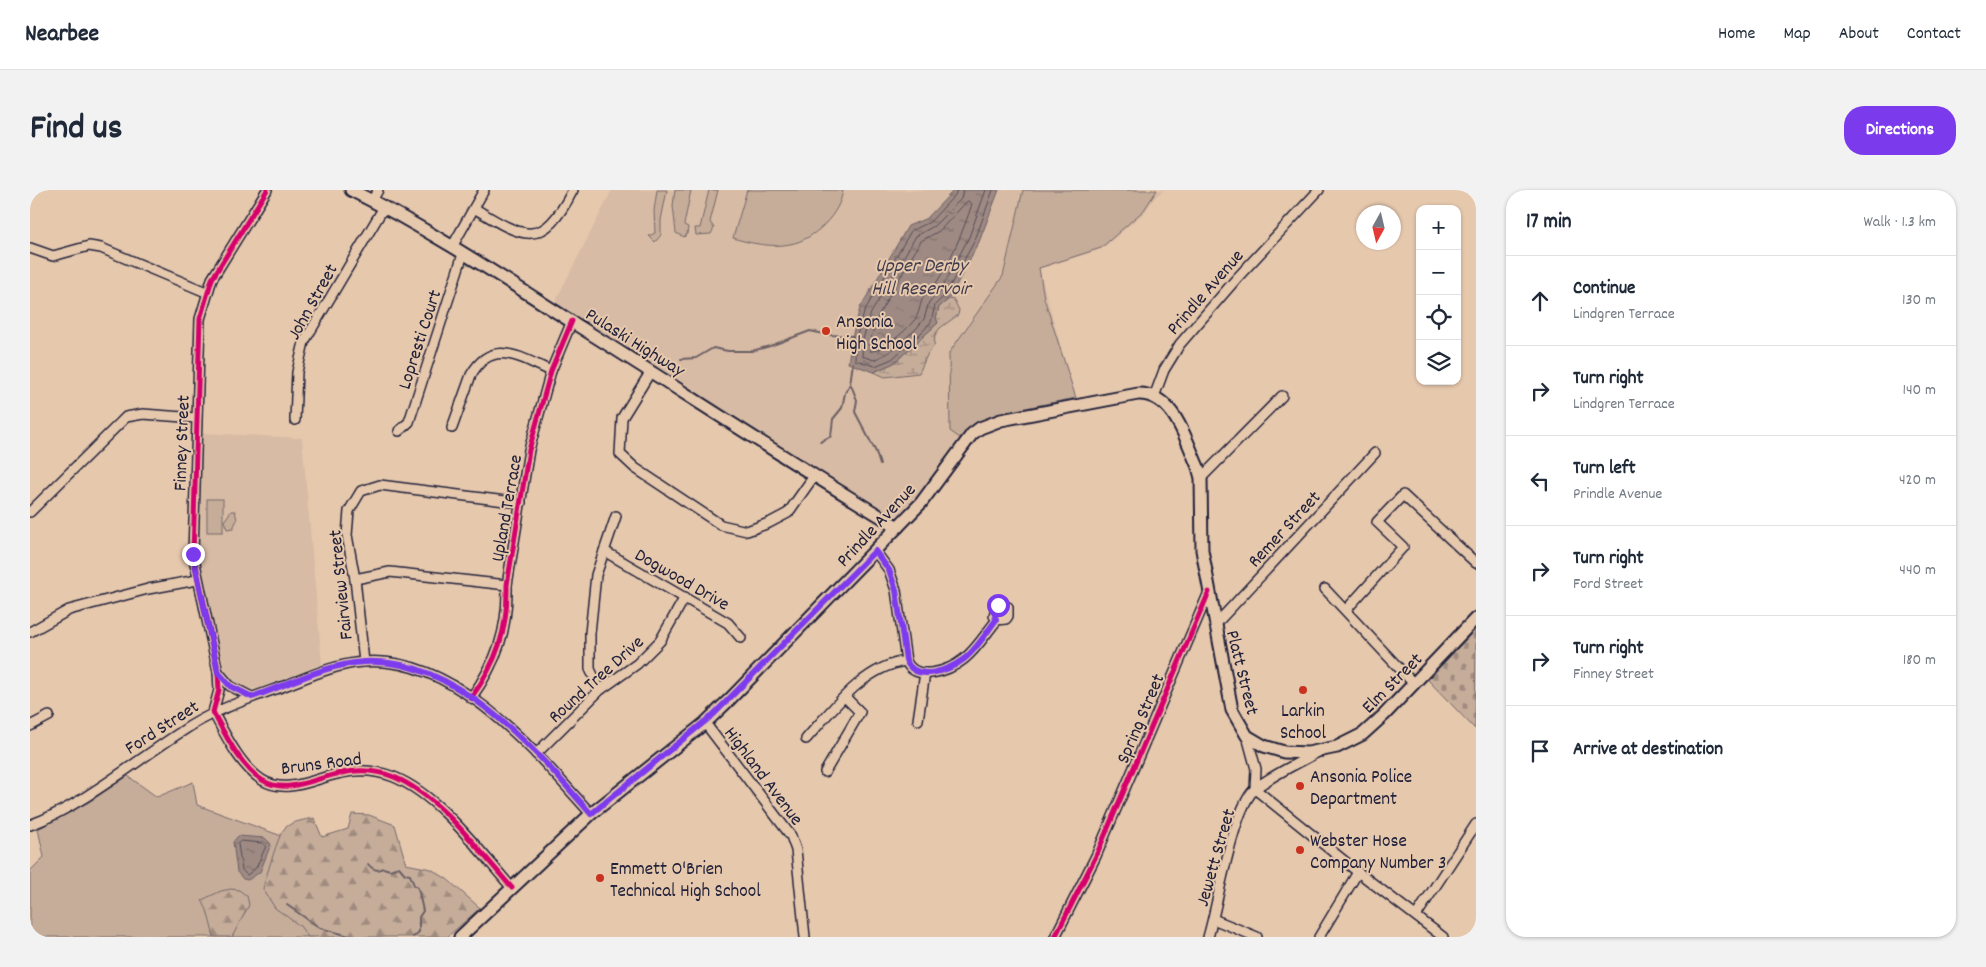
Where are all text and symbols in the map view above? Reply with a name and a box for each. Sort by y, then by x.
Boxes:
text: Nearbee [25,18,99,52]
text: Home [1718,22,1755,47]
text: Map [1783,22,1811,47]
text: About [1839,22,1879,47]
text: Contact [1907,22,1961,47]
text: Find us [30,105,122,155]
button: Directions [1844,106,1956,155]
north arrow [1356,205,1401,250]
map controls [1416,205,1461,385]
button: + [1416,205,1461,250]
text: 17 min [1526,208,1571,238]
text: Walk · 1.3 km [1863,211,1936,234]
street label: Prindle Avenue [1162,244,1252,342]
button: − [1416,250,1461,295]
water label: Upper Derby Hill Reservoir [871,253,973,304]
street label: John Street [282,260,346,346]
text: Continue [1573,276,1635,303]
street label: Lopresti Court [393,287,450,393]
icon: ahead [1526,287,1554,315]
text: 130 m [1902,289,1936,312]
button: locate [1416,295,1461,340]
street label: Pulaski Highway [579,303,689,386]
text: Lindgren Terrace [1573,303,1675,326]
place label: Ansonia High School [836,310,917,359]
marker: Ansonia High School [820,325,832,337]
button: layers [1416,340,1461,385]
text: Turn right [1573,366,1644,393]
icon: right [1526,377,1554,405]
text: 140 m [1902,379,1936,402]
text: Lindgren Terrace [1573,393,1675,416]
street label: Finney Street [168,395,199,492]
street label: Upland Terrace [486,453,531,564]
text: Turn left [1573,456,1636,483]
icon: left [1526,467,1554,495]
text: 420 m [1899,469,1936,492]
street label: Prindle Avenue [832,478,924,574]
text: Prindle Avenue [1573,483,1662,506]
street label: Remer Street [1243,486,1328,575]
street label: Fairview Street [323,528,362,641]
route end [182,543,205,566]
street label: Dogwood Drive [629,543,734,619]
text: Turn right [1573,546,1644,573]
icon: right [1526,557,1554,585]
text: 440 m [1899,559,1936,582]
text: Ford Street [1573,573,1643,596]
route start [987,594,1010,617]
street label: Platt Street [1217,628,1264,718]
street label: Round Tree Drive [544,630,651,731]
text: Turn right [1573,636,1644,663]
icon: right [1526,647,1554,675]
street label: Elm Street [1357,648,1430,721]
text: 180 m [1903,649,1936,672]
text: Finney Street [1573,663,1654,686]
street label: Spring Street [1111,670,1173,769]
marker: Larkin School [1297,684,1309,696]
street label: Ford Street [121,695,205,763]
place label: Larkin School [1280,699,1327,748]
street label: Highland Avenue [716,722,808,832]
icon: arrive [1526,737,1554,765]
text: Arrive at destination [1573,737,1723,764]
street label: Bruns Road [280,747,363,784]
place label: Ansonia Police Department [1310,765,1412,814]
marker: Ansonia Police Department [1294,780,1306,792]
street label: Jewett Street [1191,806,1244,910]
place label: Webster Hose Company Number 3 [1310,829,1446,878]
marker: Webster Hose Company Number 3 [1294,844,1306,856]
place label: Emmett O'Brien Technical High School [610,857,761,906]
marker: Emmett O'Brien Technical High School [594,872,606,884]

